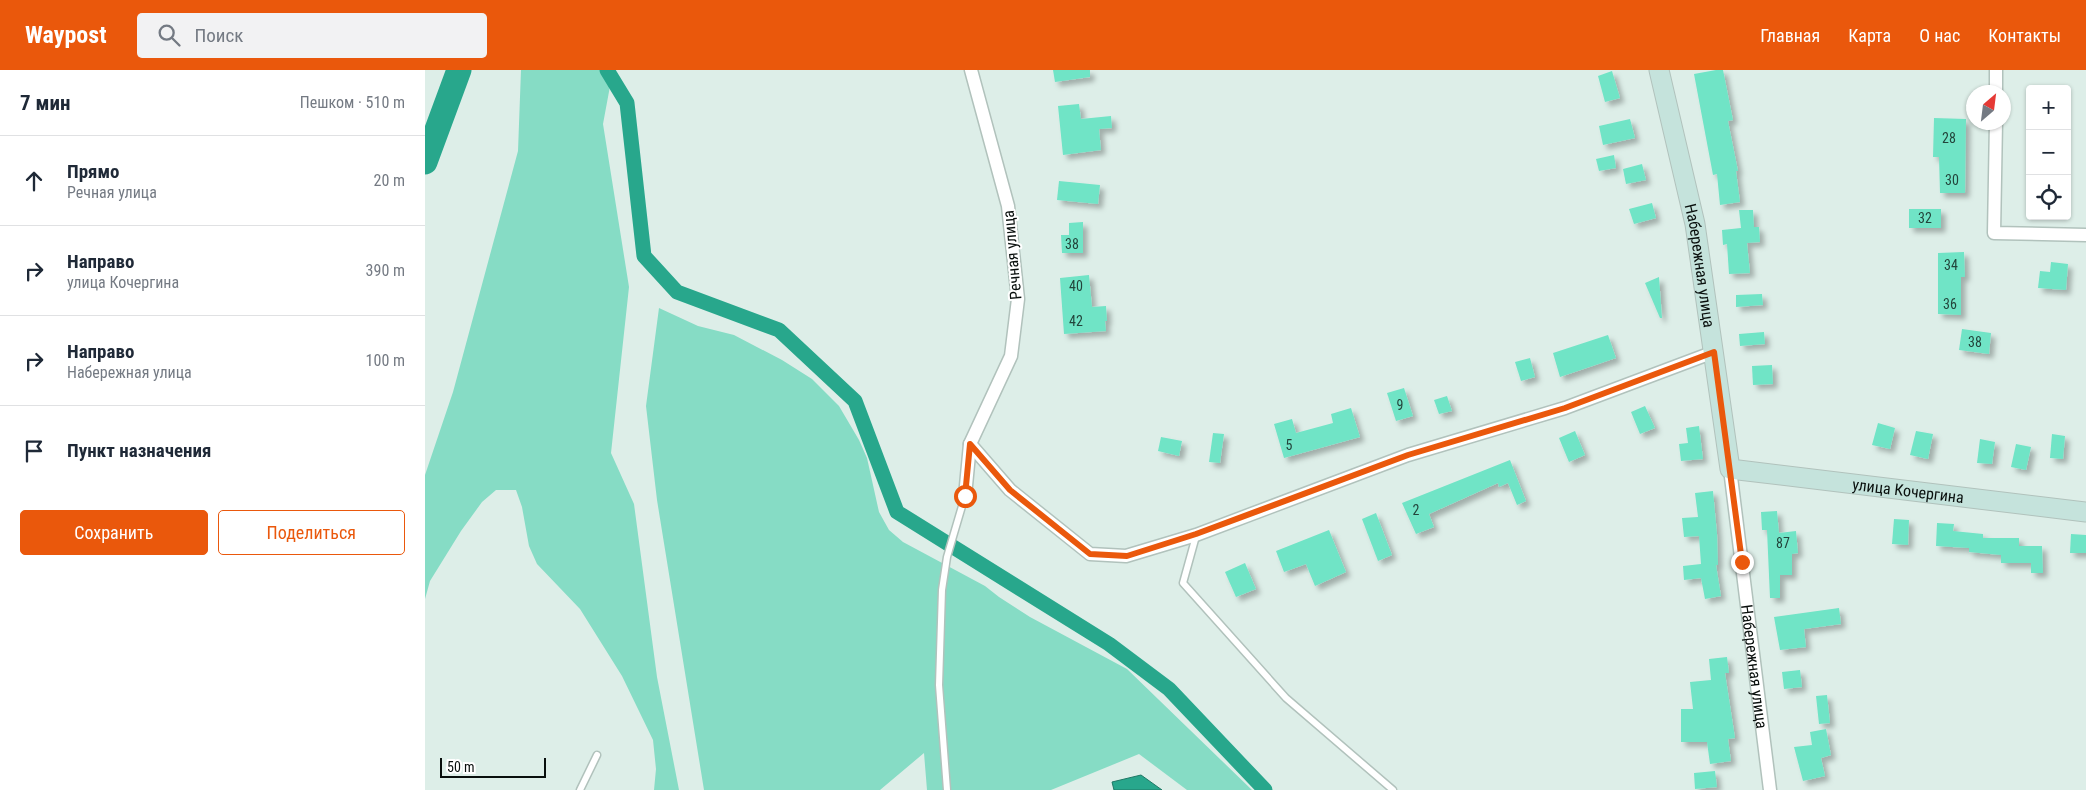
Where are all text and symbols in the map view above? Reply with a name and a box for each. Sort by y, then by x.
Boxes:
search box [137,13,487,58]
text: Waypost [25,21,107,49]
icon: search [155,21,183,49]
text: Поиск [195,24,243,47]
text: Главная [1760,25,1820,46]
text: Карта [1848,25,1891,46]
text: О нас [1919,25,1960,46]
text: Контакты [1988,25,2061,46]
north arrow [1966,85,2011,130]
map controls [2026,85,2071,220]
button: + [2026,85,2071,130]
text: 7 мин [20,91,70,115]
text: Пешком · 510 m [300,93,405,112]
house number: 28 [1942,130,1956,146]
button: − [2026,130,2071,175]
text: Прямо [67,160,120,183]
icon: ahead [20,167,48,195]
text: 20 m [373,171,405,190]
house number: 30 [1945,172,1959,188]
button: locate [2026,175,2071,220]
text: Речная улица [67,183,157,202]
street label: Набережная улица [1681,202,1719,329]
street label: Речная улица [999,209,1025,301]
house number: 32 [1918,210,1932,226]
house number: 38 [1065,236,1079,252]
text: Направо [67,250,134,273]
icon: right [20,257,48,285]
house number: 34 [1944,257,1958,273]
text: 390 m [366,261,405,280]
text: улица Кочергина [67,273,179,292]
house number: 40 [1069,278,1083,294]
house number: 36 [1943,296,1957,312]
house number: 42 [1069,313,1083,329]
house number: 38 [1968,334,1982,350]
text: Направо [67,340,134,363]
icon: right [20,347,48,375]
text: 100 m [366,351,405,370]
text: Набережная улица [67,363,192,382]
house number: 9 [1397,397,1403,413]
icon: arrive [20,437,48,465]
house number: 5 [1286,437,1293,453]
text: Пункт назначения [67,439,211,462]
street label: улица Кочергина [1851,474,1965,507]
route start [954,485,977,508]
house number: 2 [1413,502,1420,518]
button: Сохранить [20,510,208,555]
button: Поделиться [218,510,405,555]
house number: 87 [1776,535,1790,551]
route end [1731,551,1754,574]
street label: Набережная улица [1737,603,1772,730]
scale bar [440,755,546,778]
text: 50 m [447,759,475,775]

